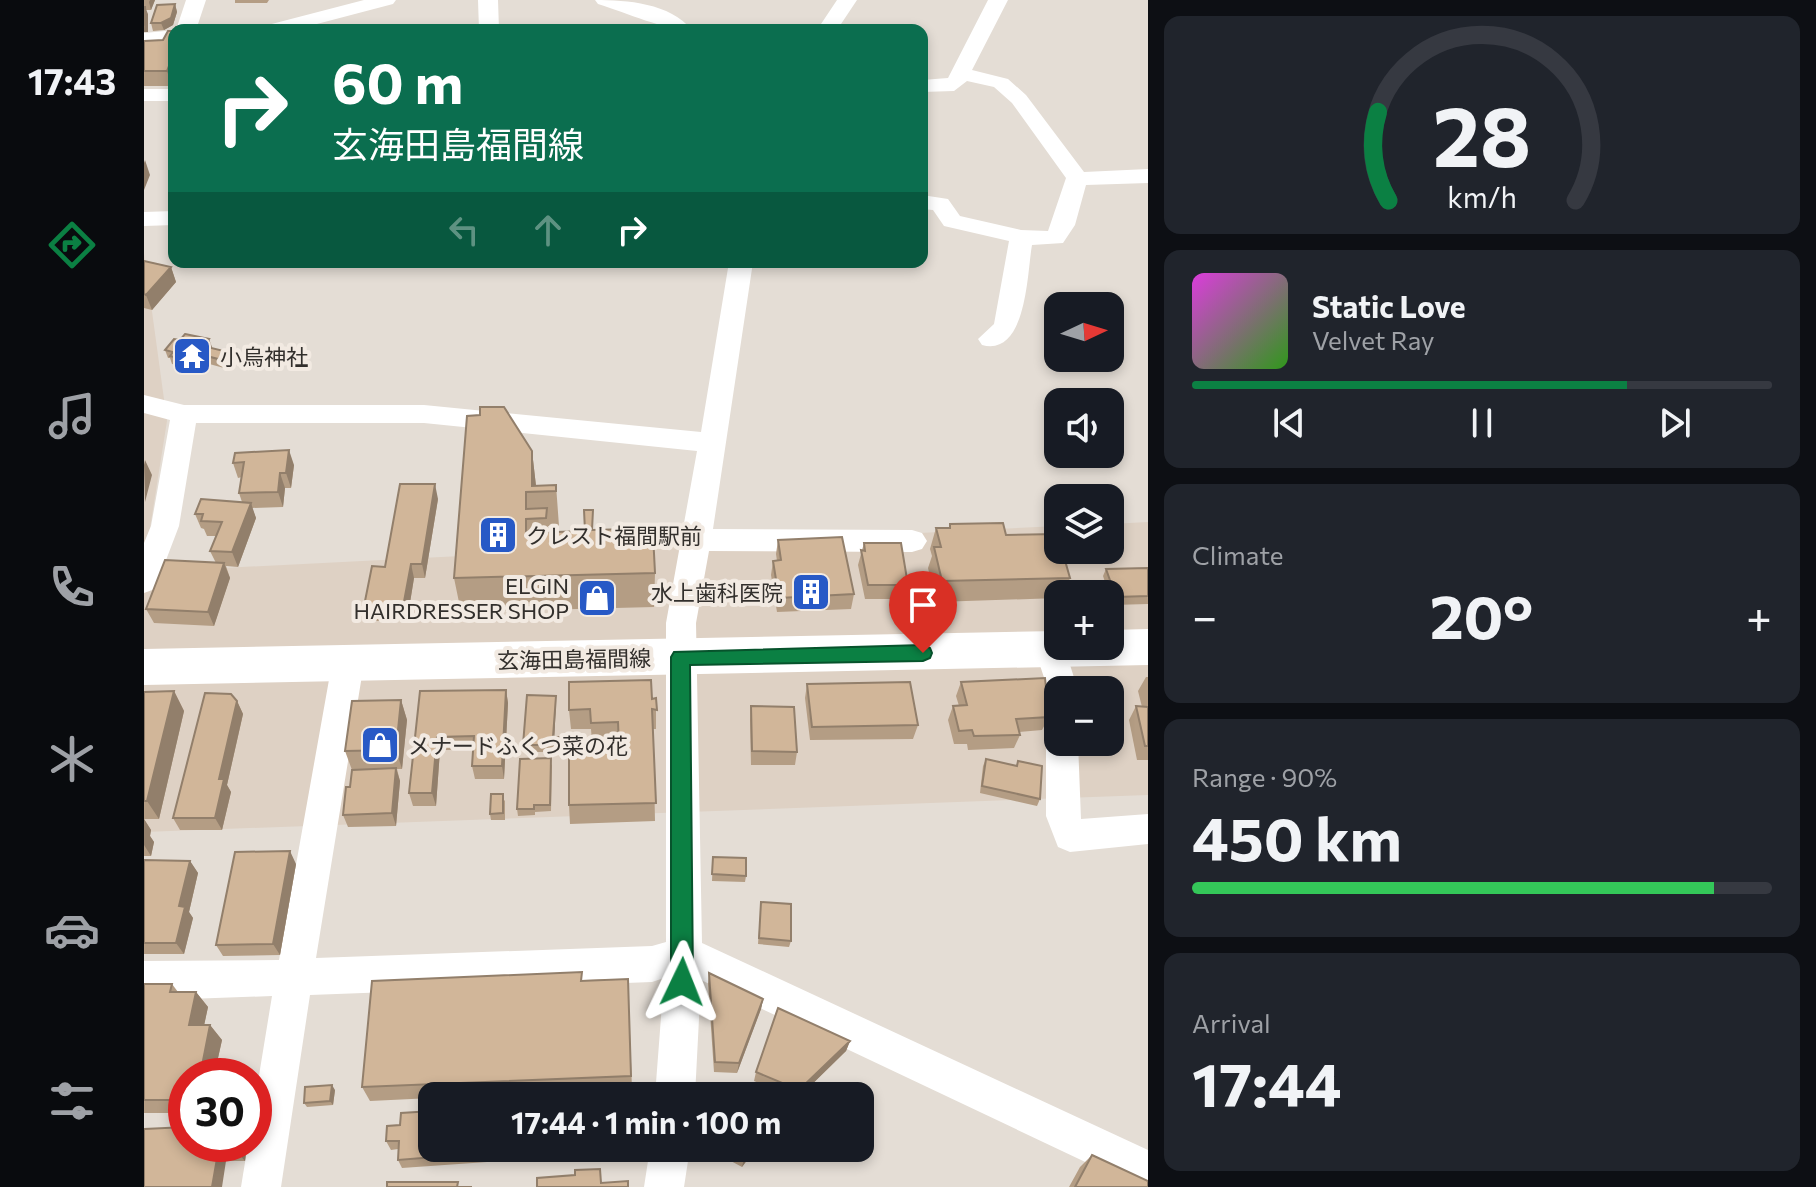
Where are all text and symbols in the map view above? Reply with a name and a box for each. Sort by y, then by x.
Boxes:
text: 60 m [332,47,463,116]
icon: right [200,56,304,160]
text: 17:43 [28,58,116,102]
text: 28 [1433,82,1531,184]
text: 玄海田島福間線 [332,121,584,165]
text: km/h [1447,179,1517,214]
icon: left [442,208,486,252]
icon: ahead [526,208,570,252]
icon: right [610,208,654,252]
icon: directions [44,217,100,273]
text: Static Love [1312,287,1466,324]
north arrow [1044,292,1124,372]
map controls [1044,292,1124,756]
text: Velvet Ray [1312,324,1435,355]
temple icon: 小烏神社 [171,335,213,377]
place label: 小烏神社 [220,343,308,370]
icon: music [44,388,100,444]
button: sound [1044,388,1124,468]
icon: previous [1267,401,1311,445]
icon: pause [1460,401,1504,445]
icon: next [1653,401,1697,445]
button: layers [1044,484,1124,564]
building icon: クレスト福間駅前 [477,514,519,556]
place label: クレスト福間駅前 [526,522,702,549]
text: Climate [1192,539,1284,570]
icon: phone [44,559,100,615]
building icon: 水上歯科医院 [790,571,832,613]
pin [889,571,957,653]
place label: ELGIN HAIRDRESSER SHOP [353,572,569,624]
shop icon: ELGIN HAIRDRESSER SHOP [576,577,618,619]
text: 20° [1430,578,1533,651]
place label: 水上歯科医院 [651,579,783,606]
button: + [1044,580,1124,660]
icon: arrive [901,583,945,627]
text: − [1192,588,1217,642]
text: + [1746,588,1772,642]
street label: 玄海田島福間線 [497,644,651,674]
button: − [1044,676,1124,756]
shop icon: メナードふくつ菜の花 [359,724,401,766]
icon: climate [44,731,100,787]
place label: メナードふくつ菜の花 [408,732,628,759]
text: Range · 90% [1192,761,1337,792]
text: 450 km [1192,800,1402,873]
icon: car [44,902,100,958]
position arrow [640,940,724,1024]
text: Arrival [1192,1007,1271,1038]
text: 17:44 [1192,1046,1342,1119]
speed limit sign: 30 [168,1058,272,1162]
icon: filters [44,1073,100,1129]
text: 17:44 · 1 min · 100 m [511,1103,781,1140]

